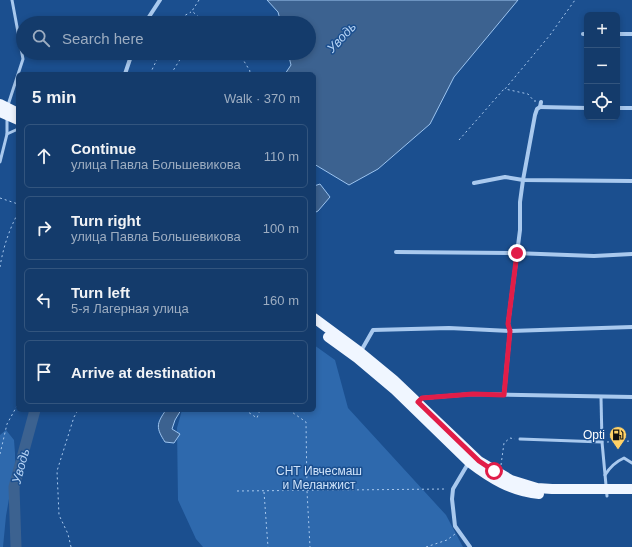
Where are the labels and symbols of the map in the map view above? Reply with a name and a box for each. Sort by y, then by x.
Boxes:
water label: Уводь [323,19,359,56]
route end [508,244,526,262]
fuel station icon: Opti [608,425,628,450]
place label: Opti [583,428,605,442]
water label: Уводь [8,447,32,486]
route start [485,462,503,480]
park label: СНТ Ивчесмаш и Меланжист [276,464,362,492]

